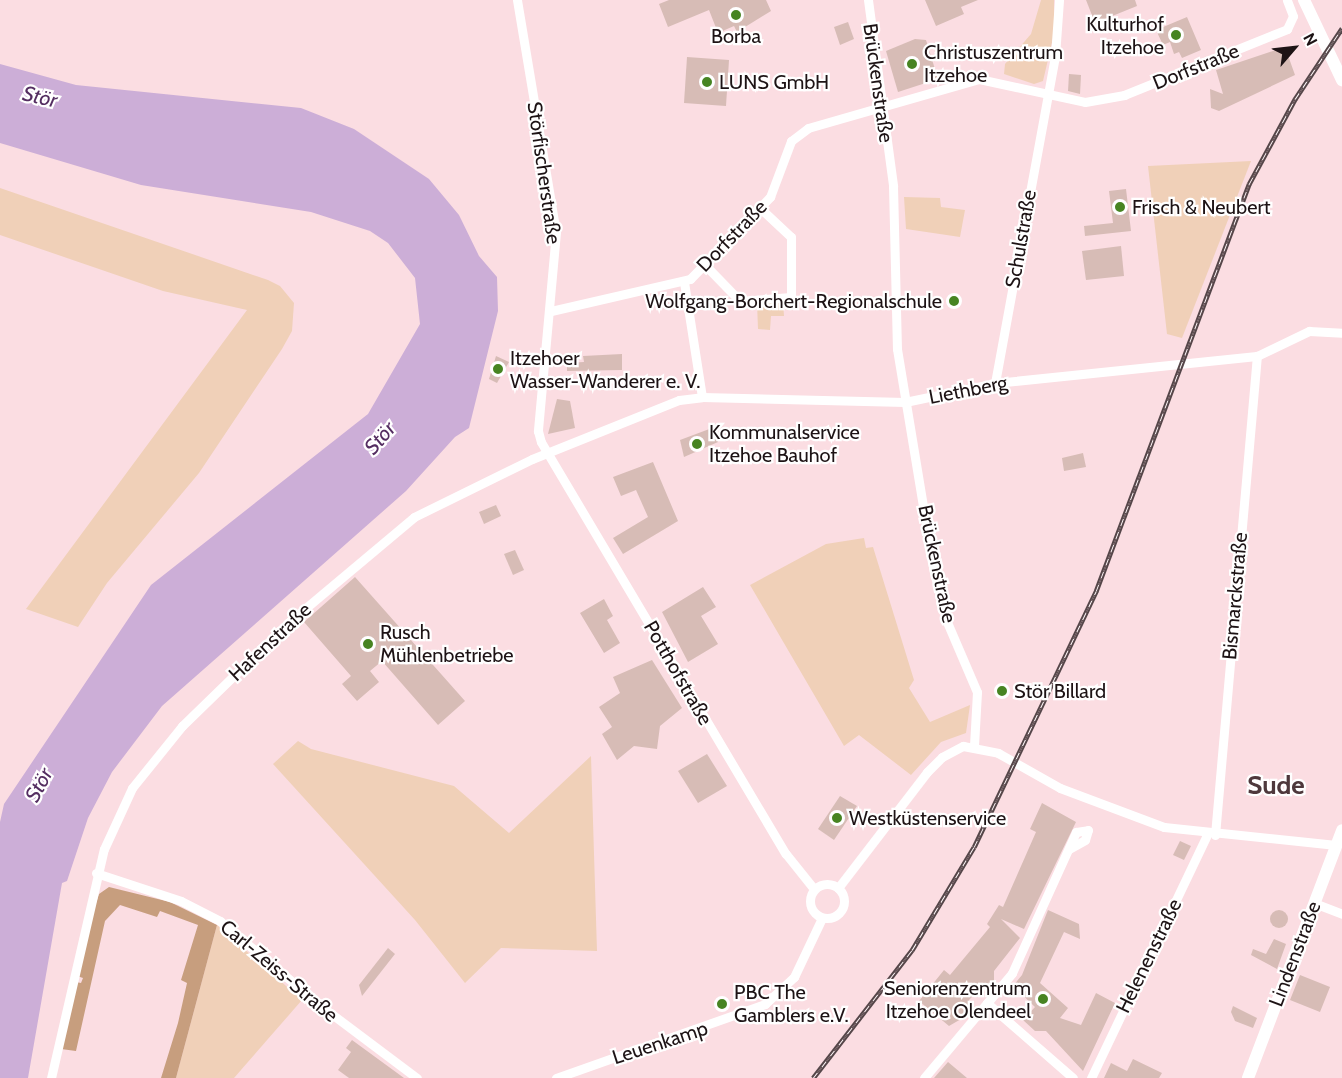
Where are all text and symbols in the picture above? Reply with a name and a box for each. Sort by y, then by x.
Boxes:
marker: Borba [729,8,743,22]
place label: Kulturhof Itzehoe [1086,12,1164,59]
north arrow [1264,18,1324,78]
street label: Brückenstraße [858,22,898,144]
place label: Borba [711,24,761,48]
marker: Kulturhof Itzehoe [1169,28,1183,42]
text: N [1299,30,1321,49]
street label: Dorfstraße [1149,39,1243,95]
place label: Christuszentrum Itzehoe [924,40,1063,87]
marker: Christuszentrum Itzehoe [905,57,919,71]
place label: LUNS GmbH [719,70,829,94]
marker: LUNS GmbH [700,75,714,89]
water label: Stör [20,81,60,113]
street label: Störfischerstraße [522,100,566,246]
street label: Schulstraße [1001,188,1041,290]
street label: Dorfstraße [692,195,772,277]
place label: Frisch & Neubert [1132,195,1270,219]
marker: Frisch & Neubert [1113,200,1127,214]
place label: Wolfgang-Borchert-Regionalschule [645,289,942,313]
marker: Wolfgang-Borchert-Regionalschule [947,294,961,308]
place label: Itzehoer Wasser-Wanderer e. V. [510,346,700,393]
marker: Itzehoer Wasser-Wanderer e. V. [491,362,505,376]
street label: Liethberg [927,371,1009,409]
water label: Stör [359,417,401,459]
place label: Kommunalservice Itzehoe Bauhof [709,420,860,467]
marker: Kommunalservice Itzehoe Bauhof [690,437,704,451]
street label: Brückenstraße [913,503,961,625]
street label: Bismarckstraße [1217,531,1253,661]
street label: Hafenstraße [224,598,316,686]
street label: Potthofstraße [639,617,717,729]
place label: Rusch Mühlenbetriebe [380,620,514,667]
marker: Rusch Mühlenbetriebe [361,637,375,651]
place label: Stör Billard [1014,679,1106,703]
marker: Stör Billard [995,684,1009,698]
water label: Stör [20,764,58,806]
district label: Sude [1247,770,1305,802]
place label: Westküstenservice [849,806,1006,830]
marker: Westküstenservice [830,811,844,825]
street label: Helenenstraße [1111,895,1187,1017]
street label: Lindenstraße [1264,898,1326,1010]
street label: Carl-Zeiss-Straße [215,915,343,1027]
place label: Seniorenzentrum Itzehoe Olendeel [884,976,1031,1023]
place label: PBC The Gamblers e.V. [734,981,849,1028]
marker: Seniorenzentrum Itzehoe Olendeel [1036,992,1050,1006]
marker: PBC The Gamblers e.V. [715,997,729,1011]
street label: Leuenkamp [609,1016,711,1070]

